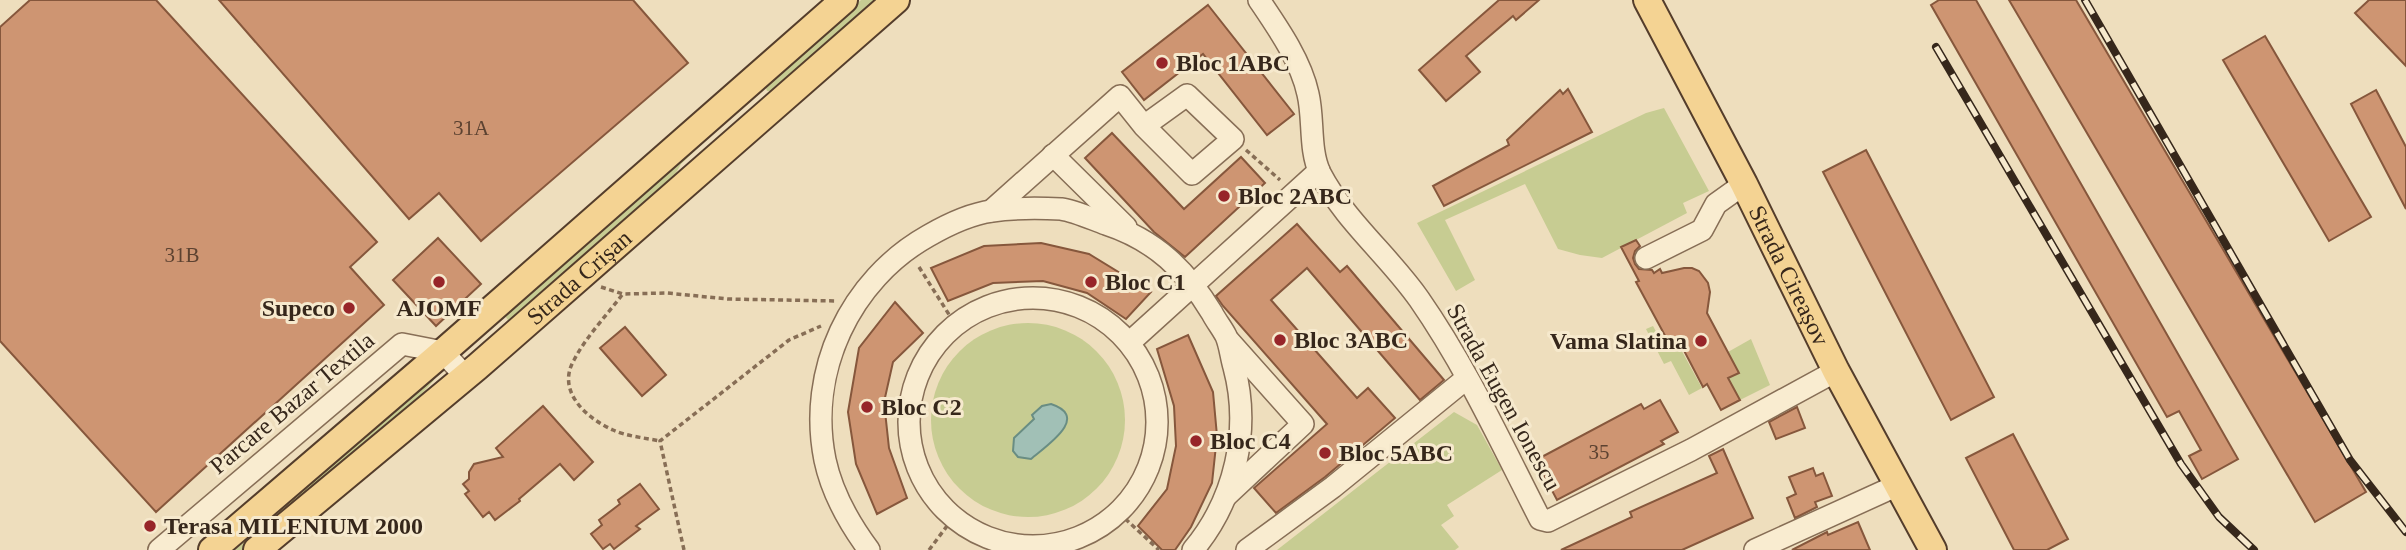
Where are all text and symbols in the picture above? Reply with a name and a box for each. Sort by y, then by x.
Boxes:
place label: Bloc 1ABC [1176,50,1290,76]
marker: Bloc 1ABC [1154,55,1170,71]
house number: 31A [453,116,490,140]
place label: Bloc 2ABC [1238,183,1352,209]
marker: Bloc 2ABC [1216,188,1232,204]
street label: Strada Cireașov [1744,201,1834,350]
street label: Strada Crișan [522,225,637,330]
house number: 31B [164,243,200,267]
place label: Bloc C1 [1105,269,1186,295]
marker: AJOMF [431,274,447,290]
marker: Bloc C1 [1083,274,1099,290]
place label: Supeco [262,295,335,321]
place label: AJOMF [396,295,482,321]
street label: Strada Eugen Ionescu [1442,299,1566,495]
marker: Supeco [341,300,357,316]
street label: Parcare Bazar Textila [205,327,379,479]
place label: Bloc 3ABC [1294,327,1408,353]
place label: Vama Slatina [1550,328,1687,354]
marker: Bloc 3ABC [1272,332,1288,348]
marker: Vama Slatina [1693,333,1709,349]
place label: Bloc C2 [881,394,962,420]
marker: Bloc C2 [859,399,875,415]
place label: Bloc C4 [1210,428,1291,454]
marker: Bloc C4 [1188,433,1204,449]
place label: Bloc 5ABC [1339,440,1453,466]
house number: 35 [1589,440,1610,464]
marker: Bloc 5ABC [1317,445,1333,461]
place label: Terasa MILENIUM 2000 [164,513,423,539]
marker: Terasa MILENIUM 2000 [142,518,158,534]

